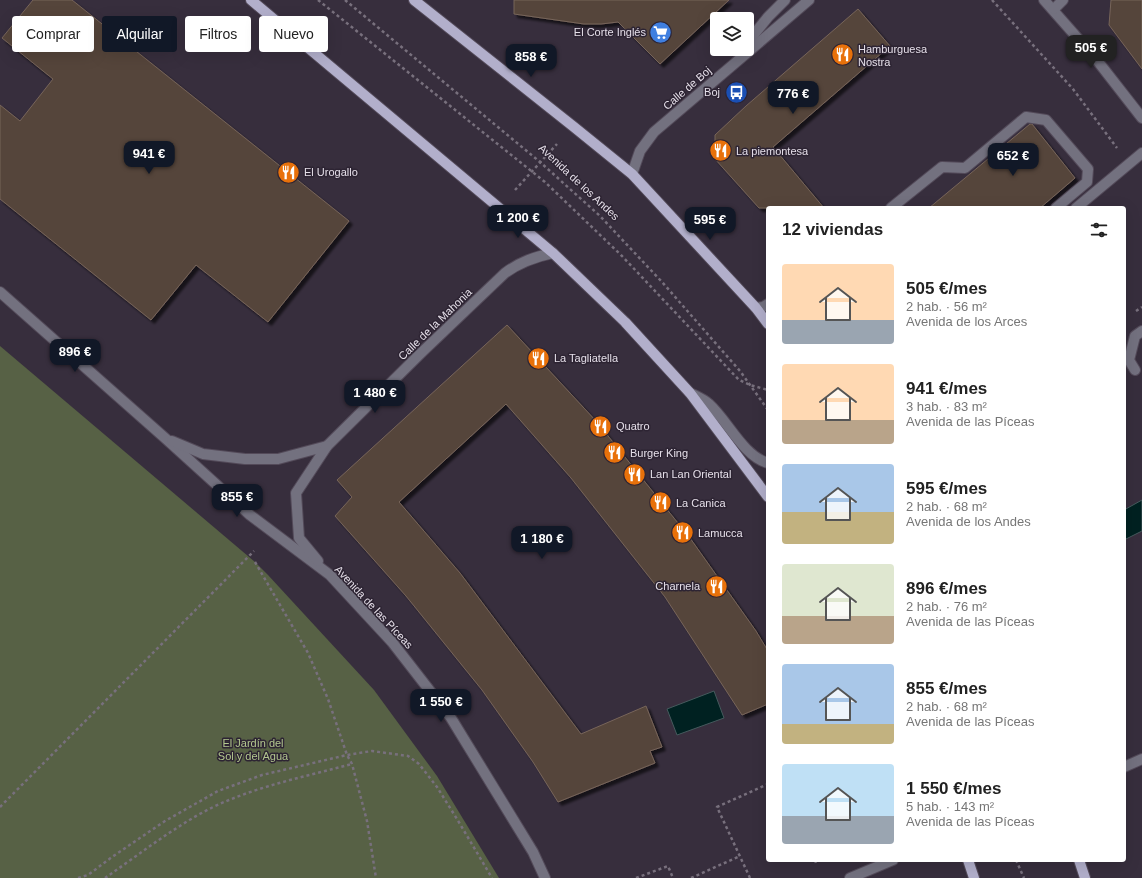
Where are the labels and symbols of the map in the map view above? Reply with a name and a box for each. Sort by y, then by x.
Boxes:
supermarket icon: El Corte Inglés [648,19,674,45]
place label: El Corte Inglés [574,26,646,38]
pin: 505 € [1063,35,1119,69]
restaurant icon: Hamburguesa Nostra [829,42,855,68]
place label: Hamburguesa Nostra [858,43,928,68]
pin: 858 € [503,44,559,78]
street label: Calle de Boj [660,64,714,112]
bus stop icon: Boj [723,79,749,105]
pin: 776 € [765,81,821,115]
place label: Boj [704,85,720,99]
restaurant icon: La piemontesa [708,138,734,164]
pin: 941 € [121,141,177,175]
street label: Avenida de los Andes [536,142,622,223]
pin: 652 € [985,143,1041,177]
place label: La piemontesa [736,145,809,157]
restaurant icon: El Urogallo [275,159,301,185]
place label: El Urogallo [304,166,358,178]
pin: 1 200 € [481,205,555,239]
pin: 595 € [682,207,738,241]
street label: Calle de la Mahonia [396,285,475,362]
pin: 896 € [47,339,103,373]
restaurant icon: La Tagliatella [525,345,551,371]
place label: La Tagliatella [554,352,619,364]
pin: 1 480 € [338,380,412,414]
restaurant icon: Quatro [588,413,614,439]
place label: Quatro [616,420,650,432]
restaurant icon: Burger King [602,440,628,466]
place label: Burger King [630,447,688,459]
restaurant icon: Lan Lan Oriental [621,461,647,487]
place label: Lan Lan Oriental [650,468,731,480]
pin: 855 € [209,484,265,518]
restaurant icon: La Canica [647,490,673,516]
place label: La Canica [676,497,726,509]
restaurant icon: Lamucca [669,520,695,546]
pin: 1 180 € [505,526,579,560]
place label: Lamucca [698,527,744,539]
street label: Avenida de las Píceas [333,563,416,651]
restaurant icon: Charnela [703,573,729,599]
place label: Charnela [655,580,701,592]
pin: 1 550 € [404,689,478,723]
park label: El Jardín del Sol y del Agua [218,737,289,762]

